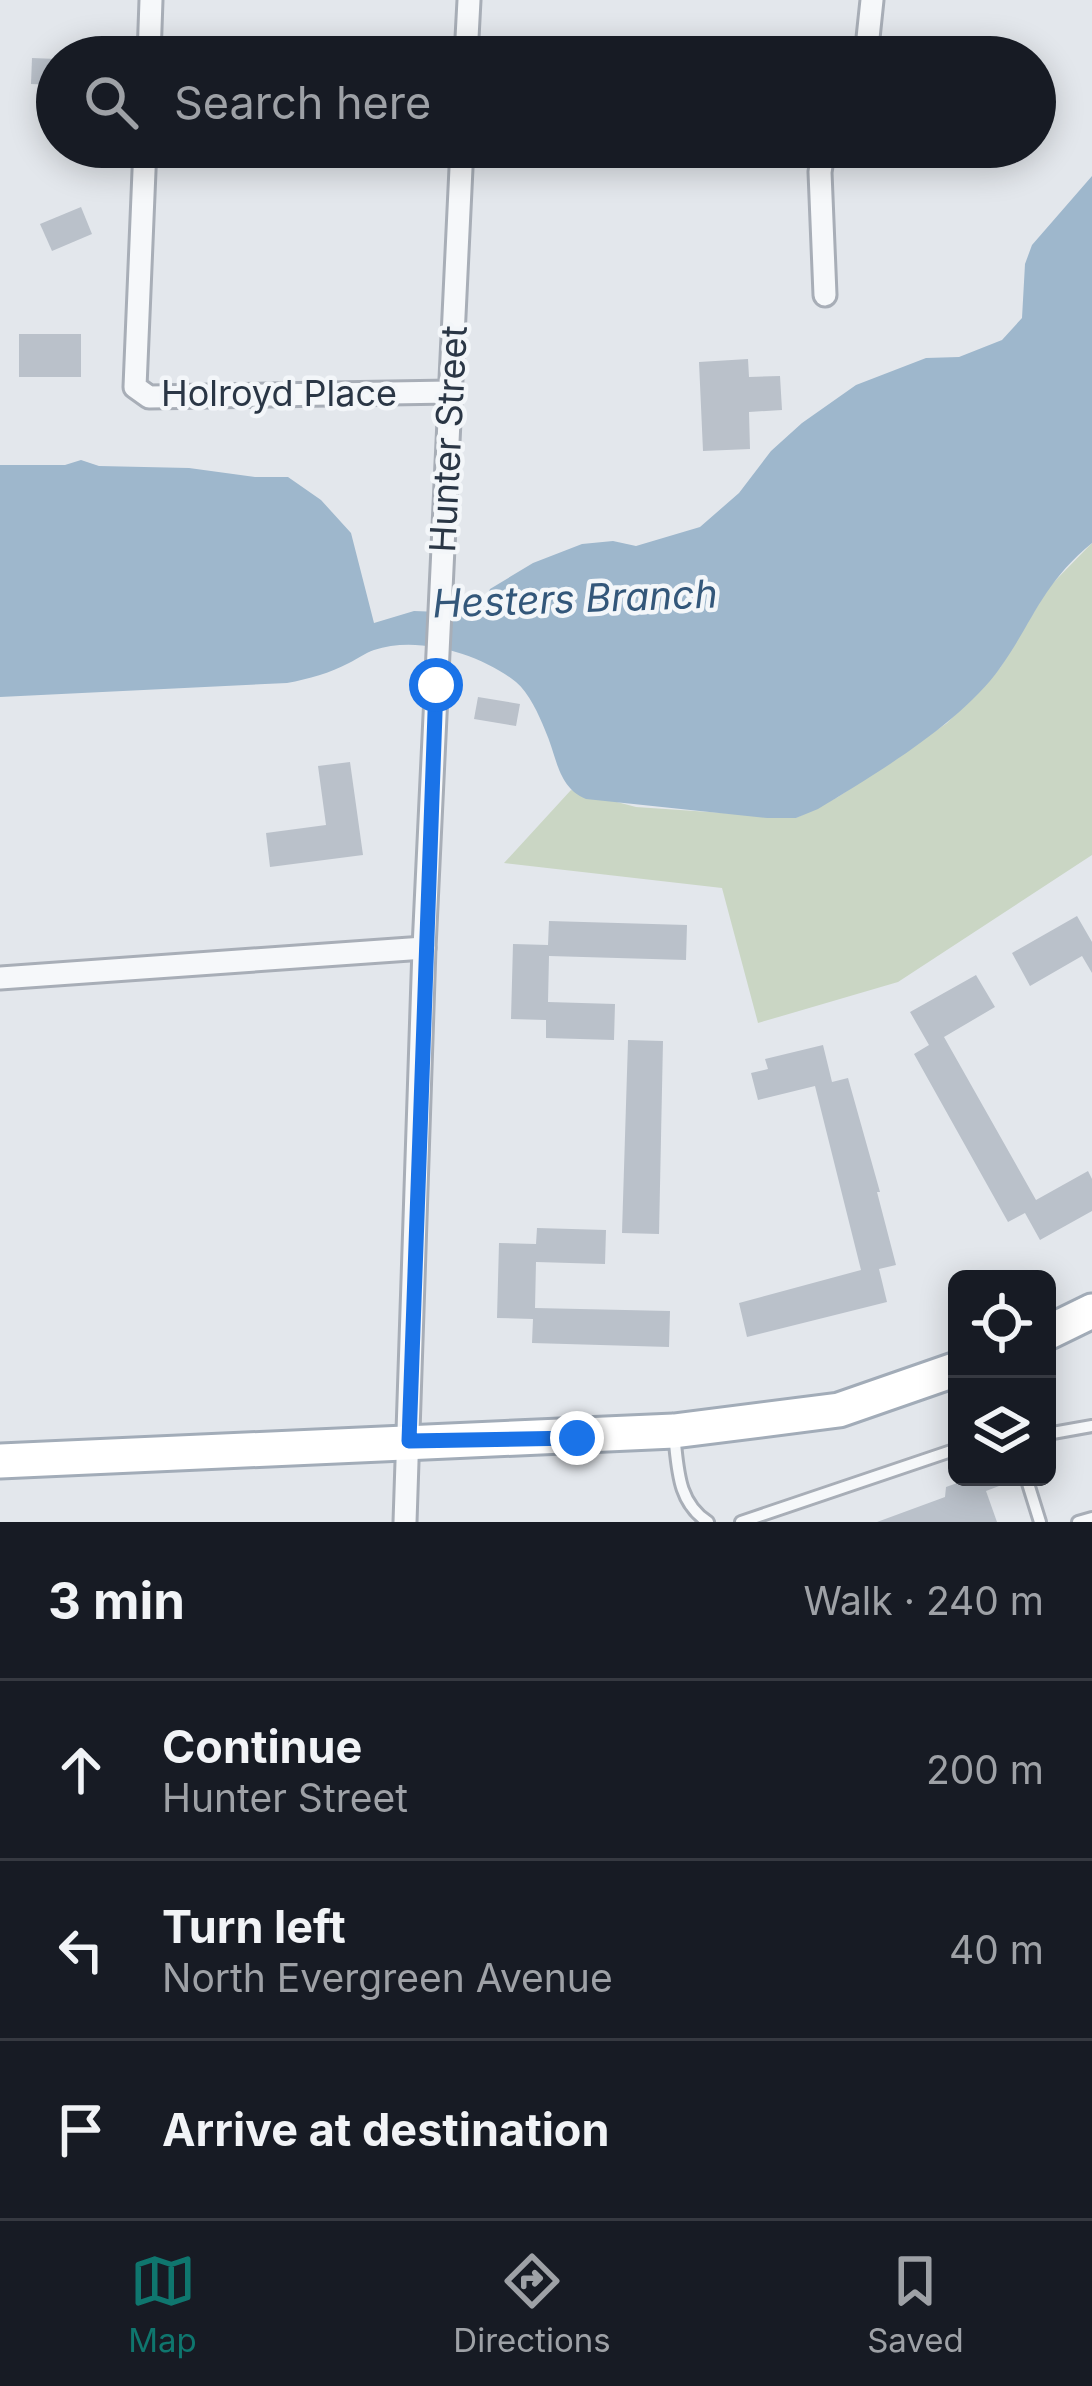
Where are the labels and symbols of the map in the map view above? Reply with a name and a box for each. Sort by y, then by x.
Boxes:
street label: Hunter Street [420,324,476,553]
street label: Holroyd Place [161,371,397,415]
water label: Hesters Branch [432,570,718,626]
route start [409,658,463,712]
route end [550,1411,604,1465]

